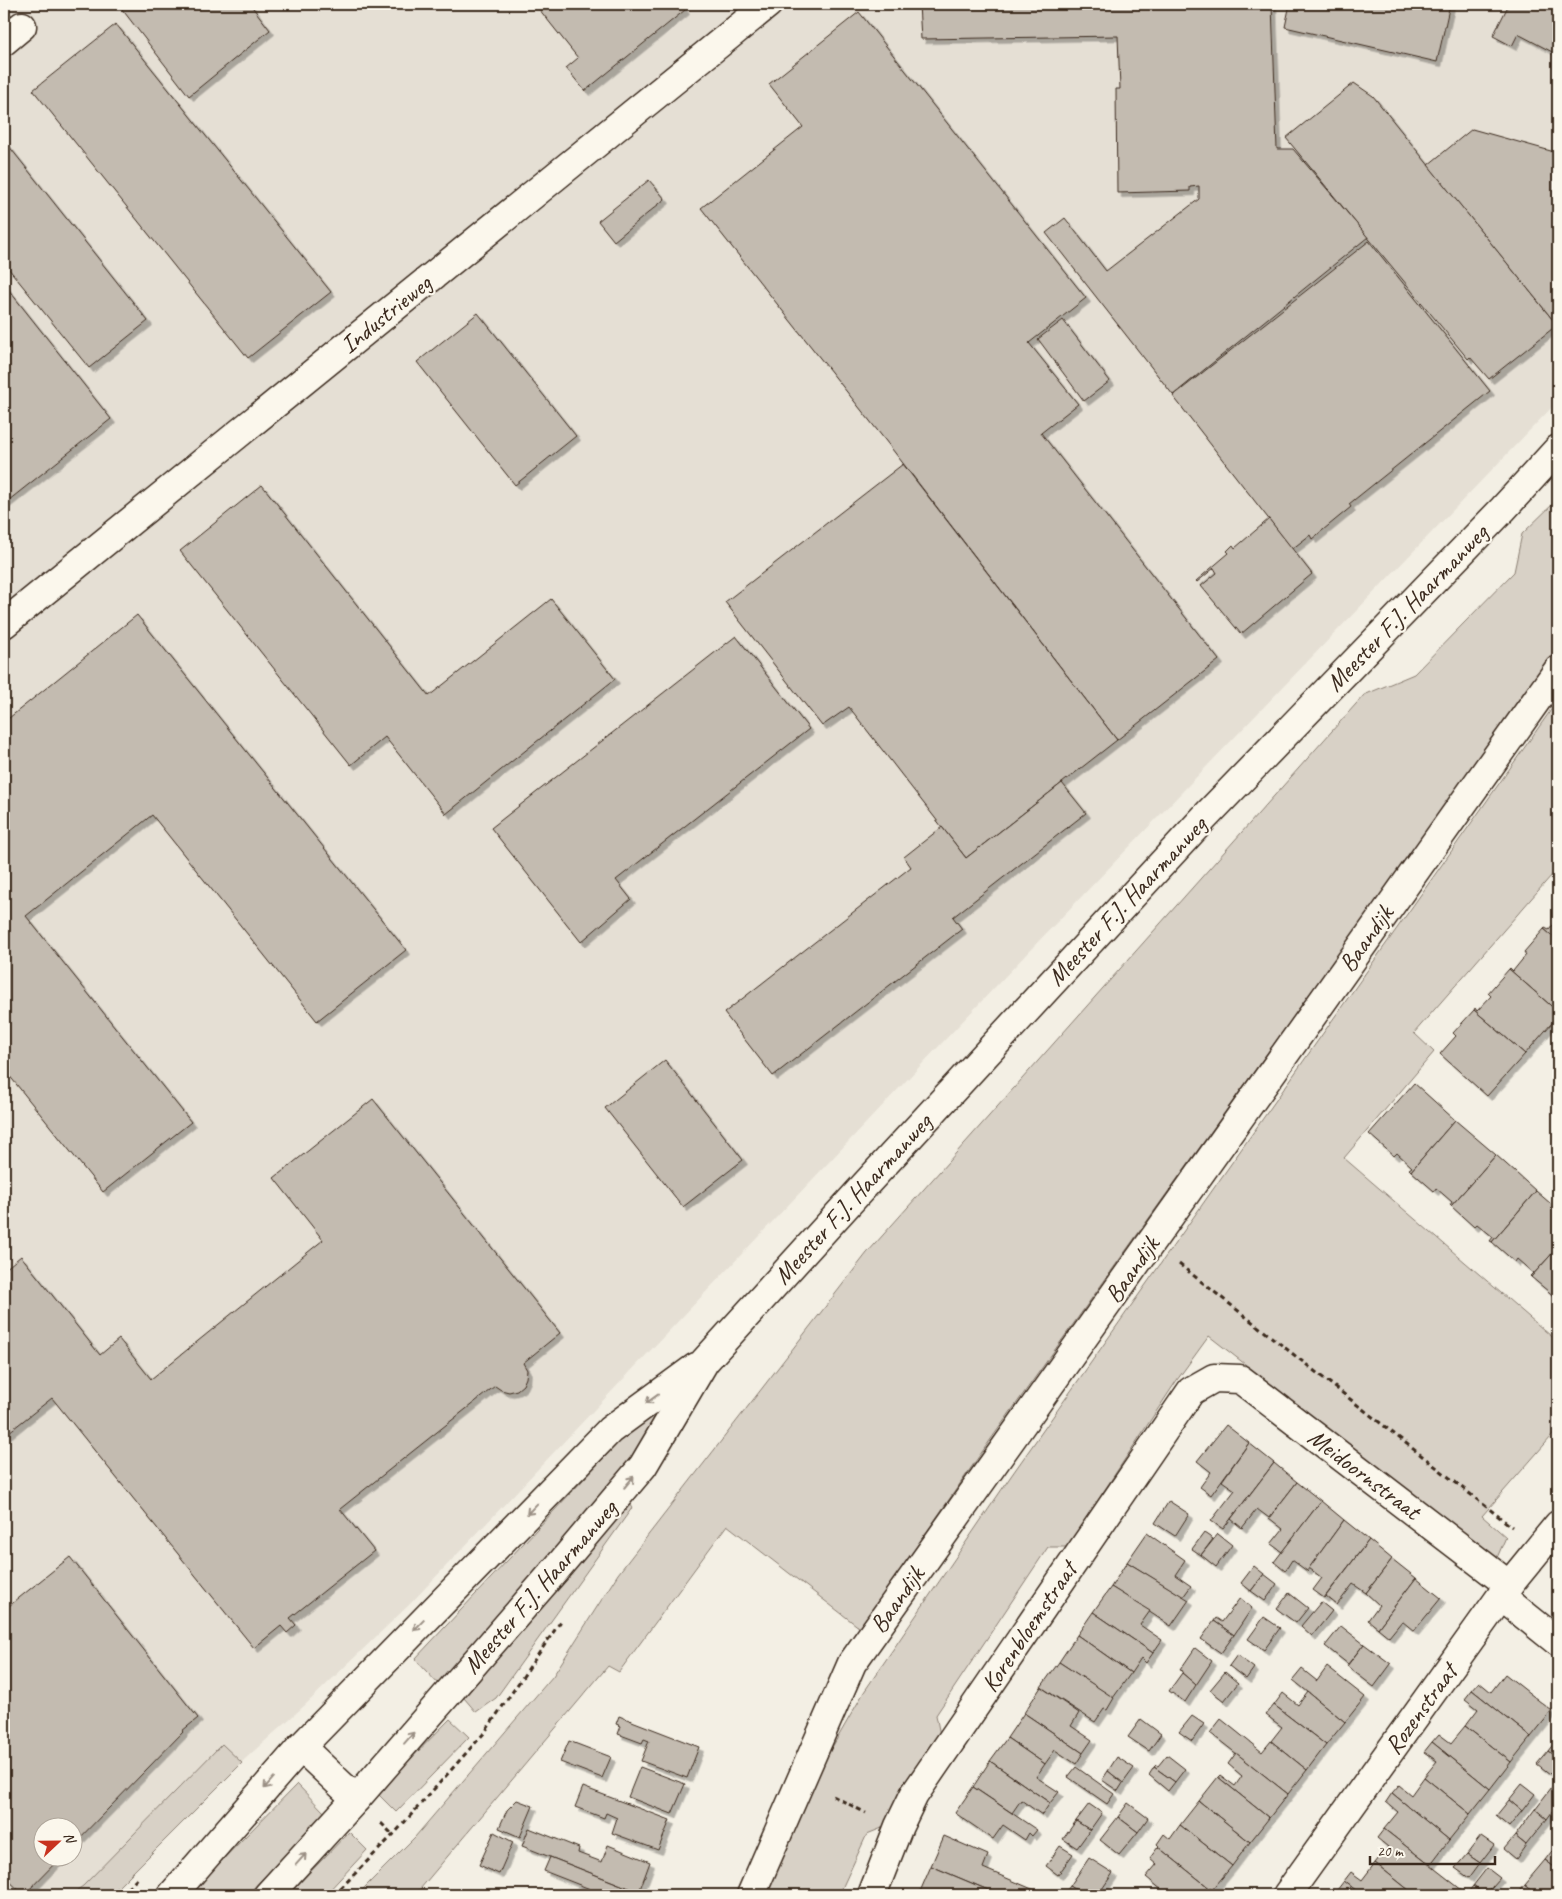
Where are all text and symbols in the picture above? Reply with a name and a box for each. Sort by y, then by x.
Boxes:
street label: Industrieweg [334,267,439,361]
street label: Meester F.J. Haarmanweg [1319,516,1496,698]
street label: Meester F.J. Haarmanweg [1040,808,1215,992]
street label: Baandijk [1332,898,1401,978]
street label: Meester F.J. Haarmanweg [767,1105,940,1291]
street label: Baandijk [1098,1229,1167,1309]
one-way arrow [645,1394,659,1404]
street label: Meidoornstraat [1301,1421,1429,1528]
one-way arrow [624,1476,635,1489]
street label: Meester F.J. Haarmanweg [456,1492,626,1680]
one-way arrow [526,1503,538,1515]
street label: Korenbloemstraat [974,1553,1086,1698]
street label: Baandijk [863,1559,932,1639]
one-way arrow [413,1619,425,1632]
street label: Rozenstraat [1377,1654,1467,1761]
one-way arrow [403,1732,414,1745]
one-way arrow [263,1777,275,1790]
north arrow [32,1816,82,1866]
text: N [60,1830,80,1847]
scale bar [1370,1834,1494,1866]
text: 20 m [1377,1842,1404,1861]
one-way arrow [295,1853,307,1866]

